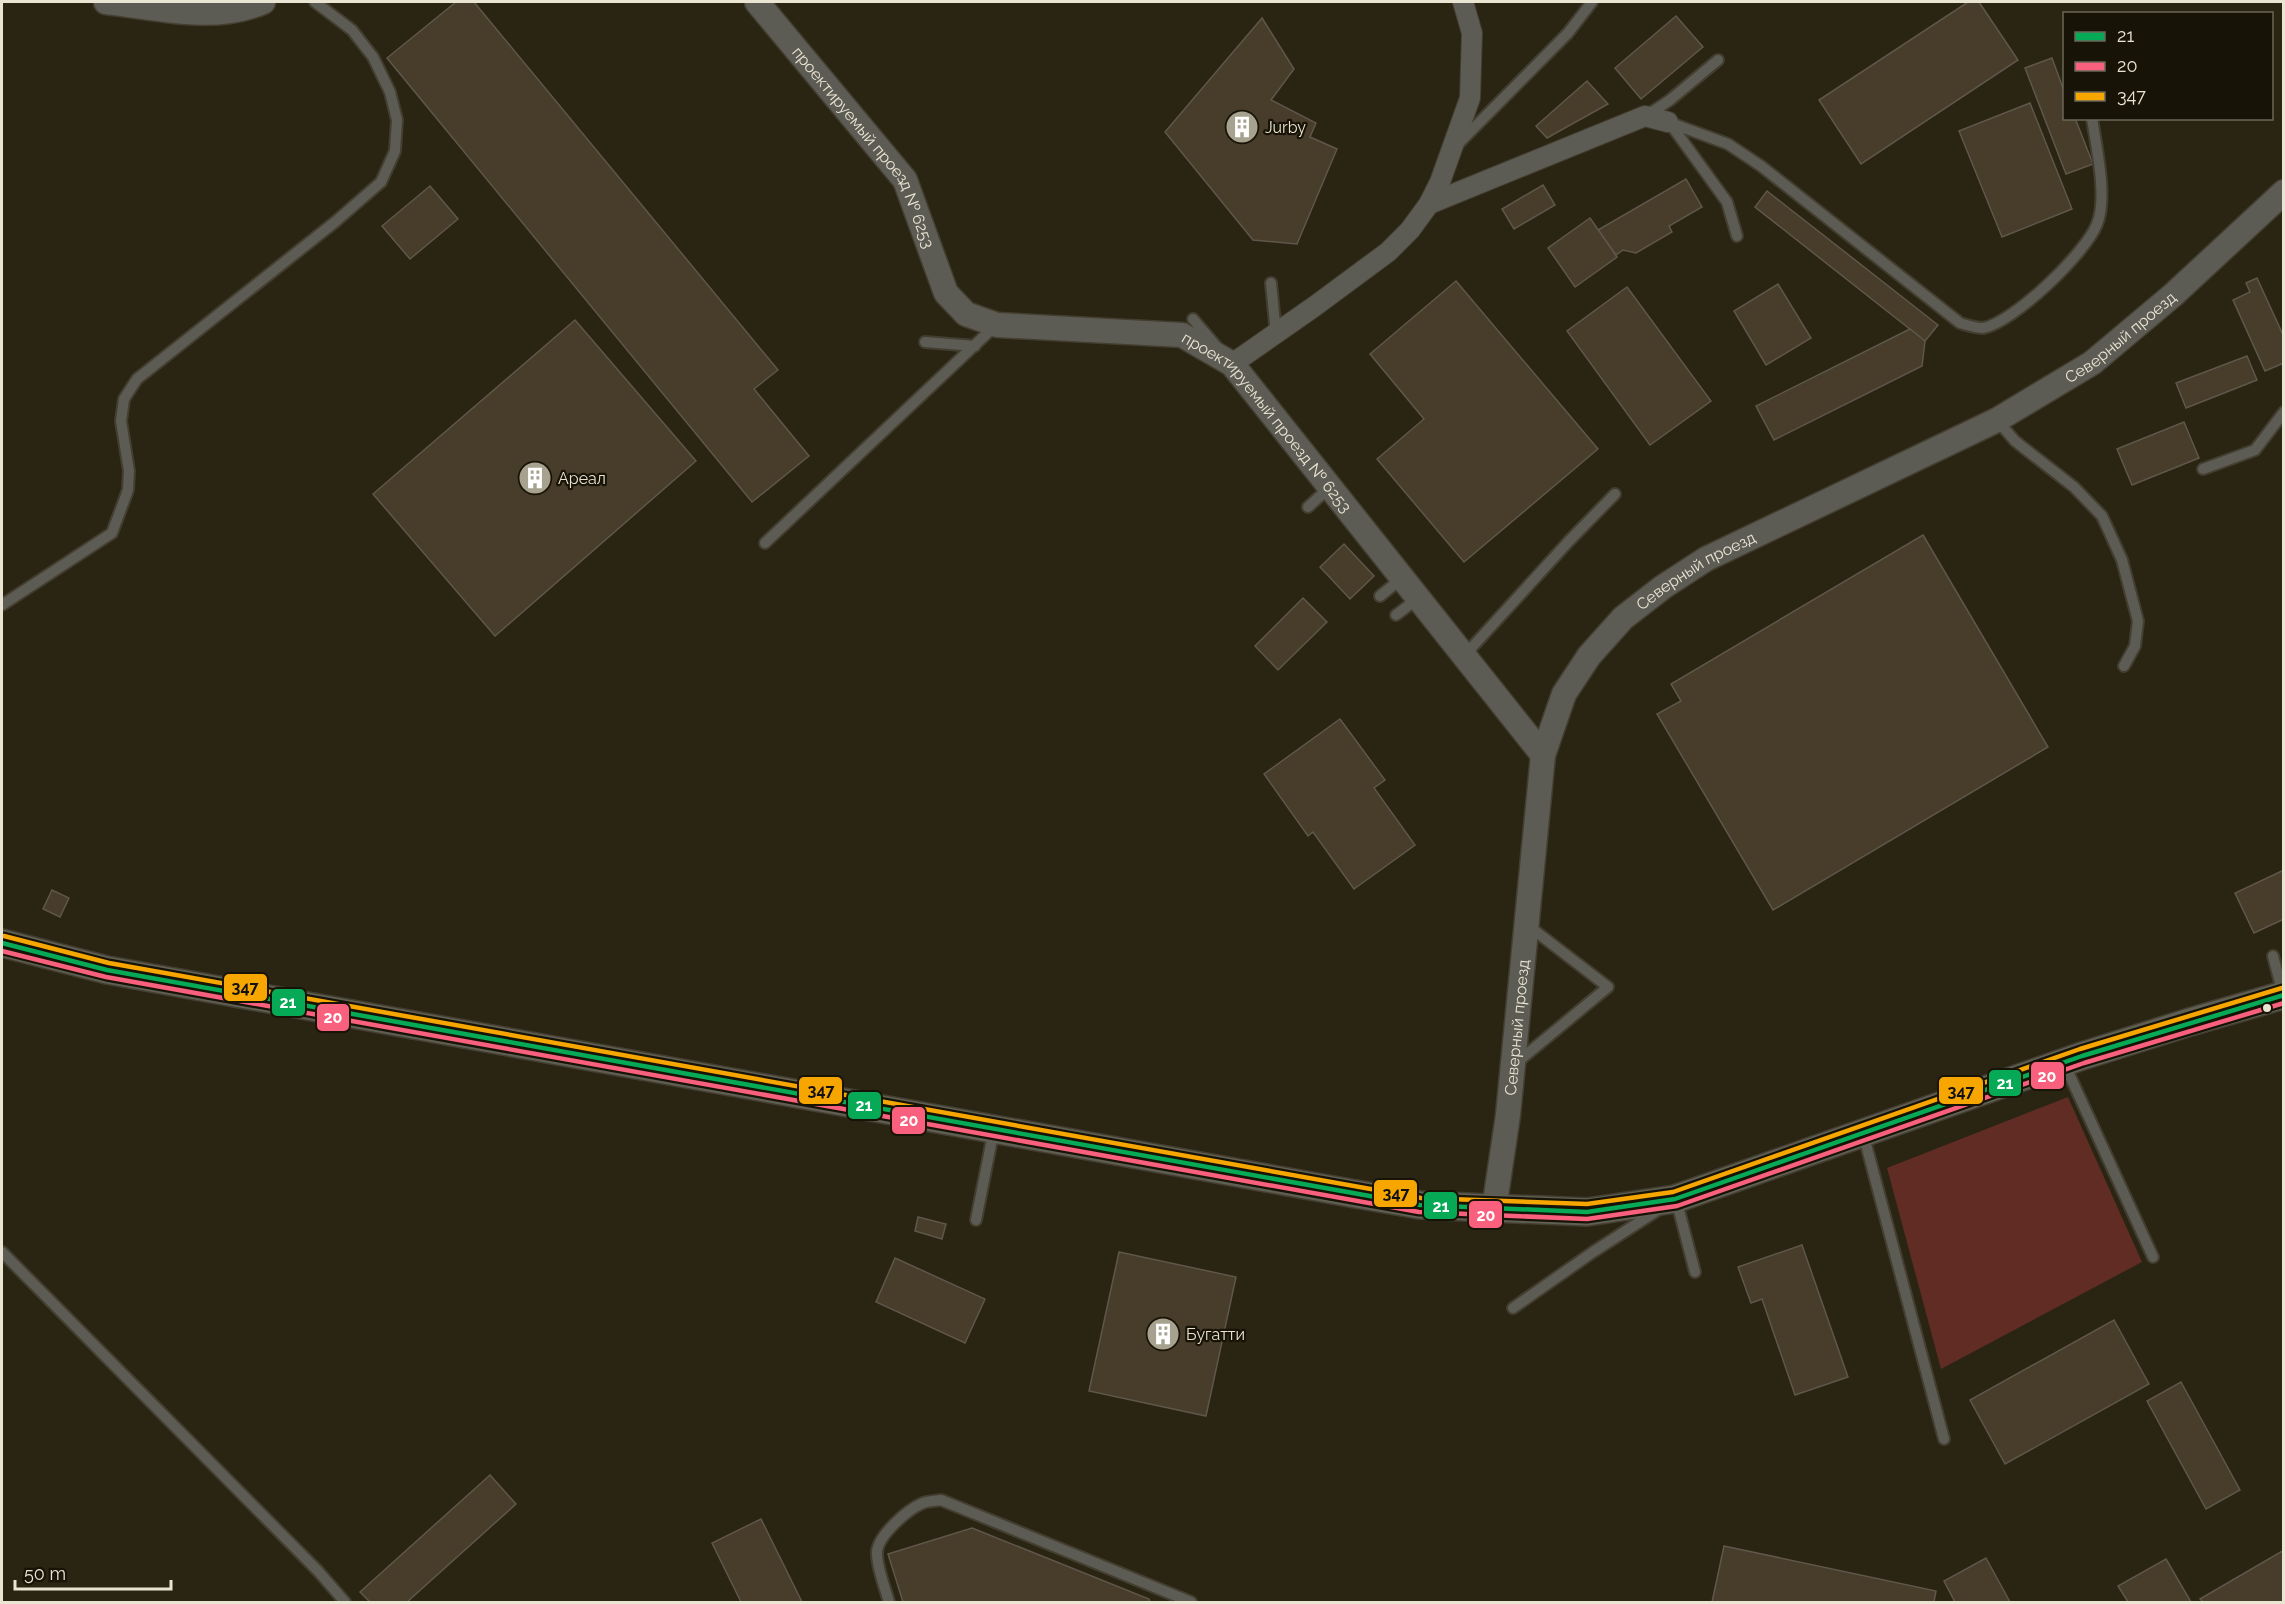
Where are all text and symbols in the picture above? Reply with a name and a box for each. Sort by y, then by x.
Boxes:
legend [2063,12,2273,120]
text: 21 [2117,25,2134,46]
street label: проектируемый проезд № 6253 [788,43,938,251]
text: 20 [2117,55,2137,76]
text: 347 [2117,85,2146,106]
building icon: Jurby [1224,109,1260,145]
place label: Jurby [1265,118,1306,137]
street label: Северный проезд [2061,287,2180,387]
street label: проектируемый проезд № 6253 [1179,328,1356,516]
building icon: Ареал [517,460,553,496]
place label: Ареал [558,469,606,488]
street label: Северный проезд [1632,527,1758,614]
street label: Северный проезд [1500,959,1533,1096]
line badge: 347 [223,973,268,1002]
text: 347 [231,978,259,997]
line badge: 21 [271,988,306,1017]
text: 21 [280,993,297,1012]
unlabelled marker [2261,1002,2273,1014]
line badge: 20 [316,1003,350,1032]
text: 20 [324,1008,343,1027]
line badge: 20 [2030,1061,2065,1090]
text: 20 [2038,1067,2057,1086]
line badge: 21 [1988,1069,2022,1097]
text: 21 [1997,1074,2014,1093]
line badge: 347 [798,1076,843,1105]
line badge: 347 [1938,1076,1984,1105]
text: 347 [807,1081,835,1100]
text: 347 [1947,1082,1975,1101]
line badge: 21 [847,1091,882,1120]
text: 21 [856,1096,873,1115]
line badge: 20 [891,1106,926,1135]
text: 20 [900,1111,919,1130]
line badge: 347 [1373,1179,1418,1208]
text: 347 [1382,1184,1410,1203]
line badge: 21 [1423,1191,1458,1220]
text: 21 [1433,1197,1450,1216]
line badge: 20 [1468,1200,1503,1229]
text: 20 [1477,1206,1496,1225]
building icon: Бугатти [1145,1316,1181,1352]
place label: Бугатти [1186,1325,1245,1344]
scale bar [15,1553,171,1591]
text: 50 m [24,1563,66,1584]

